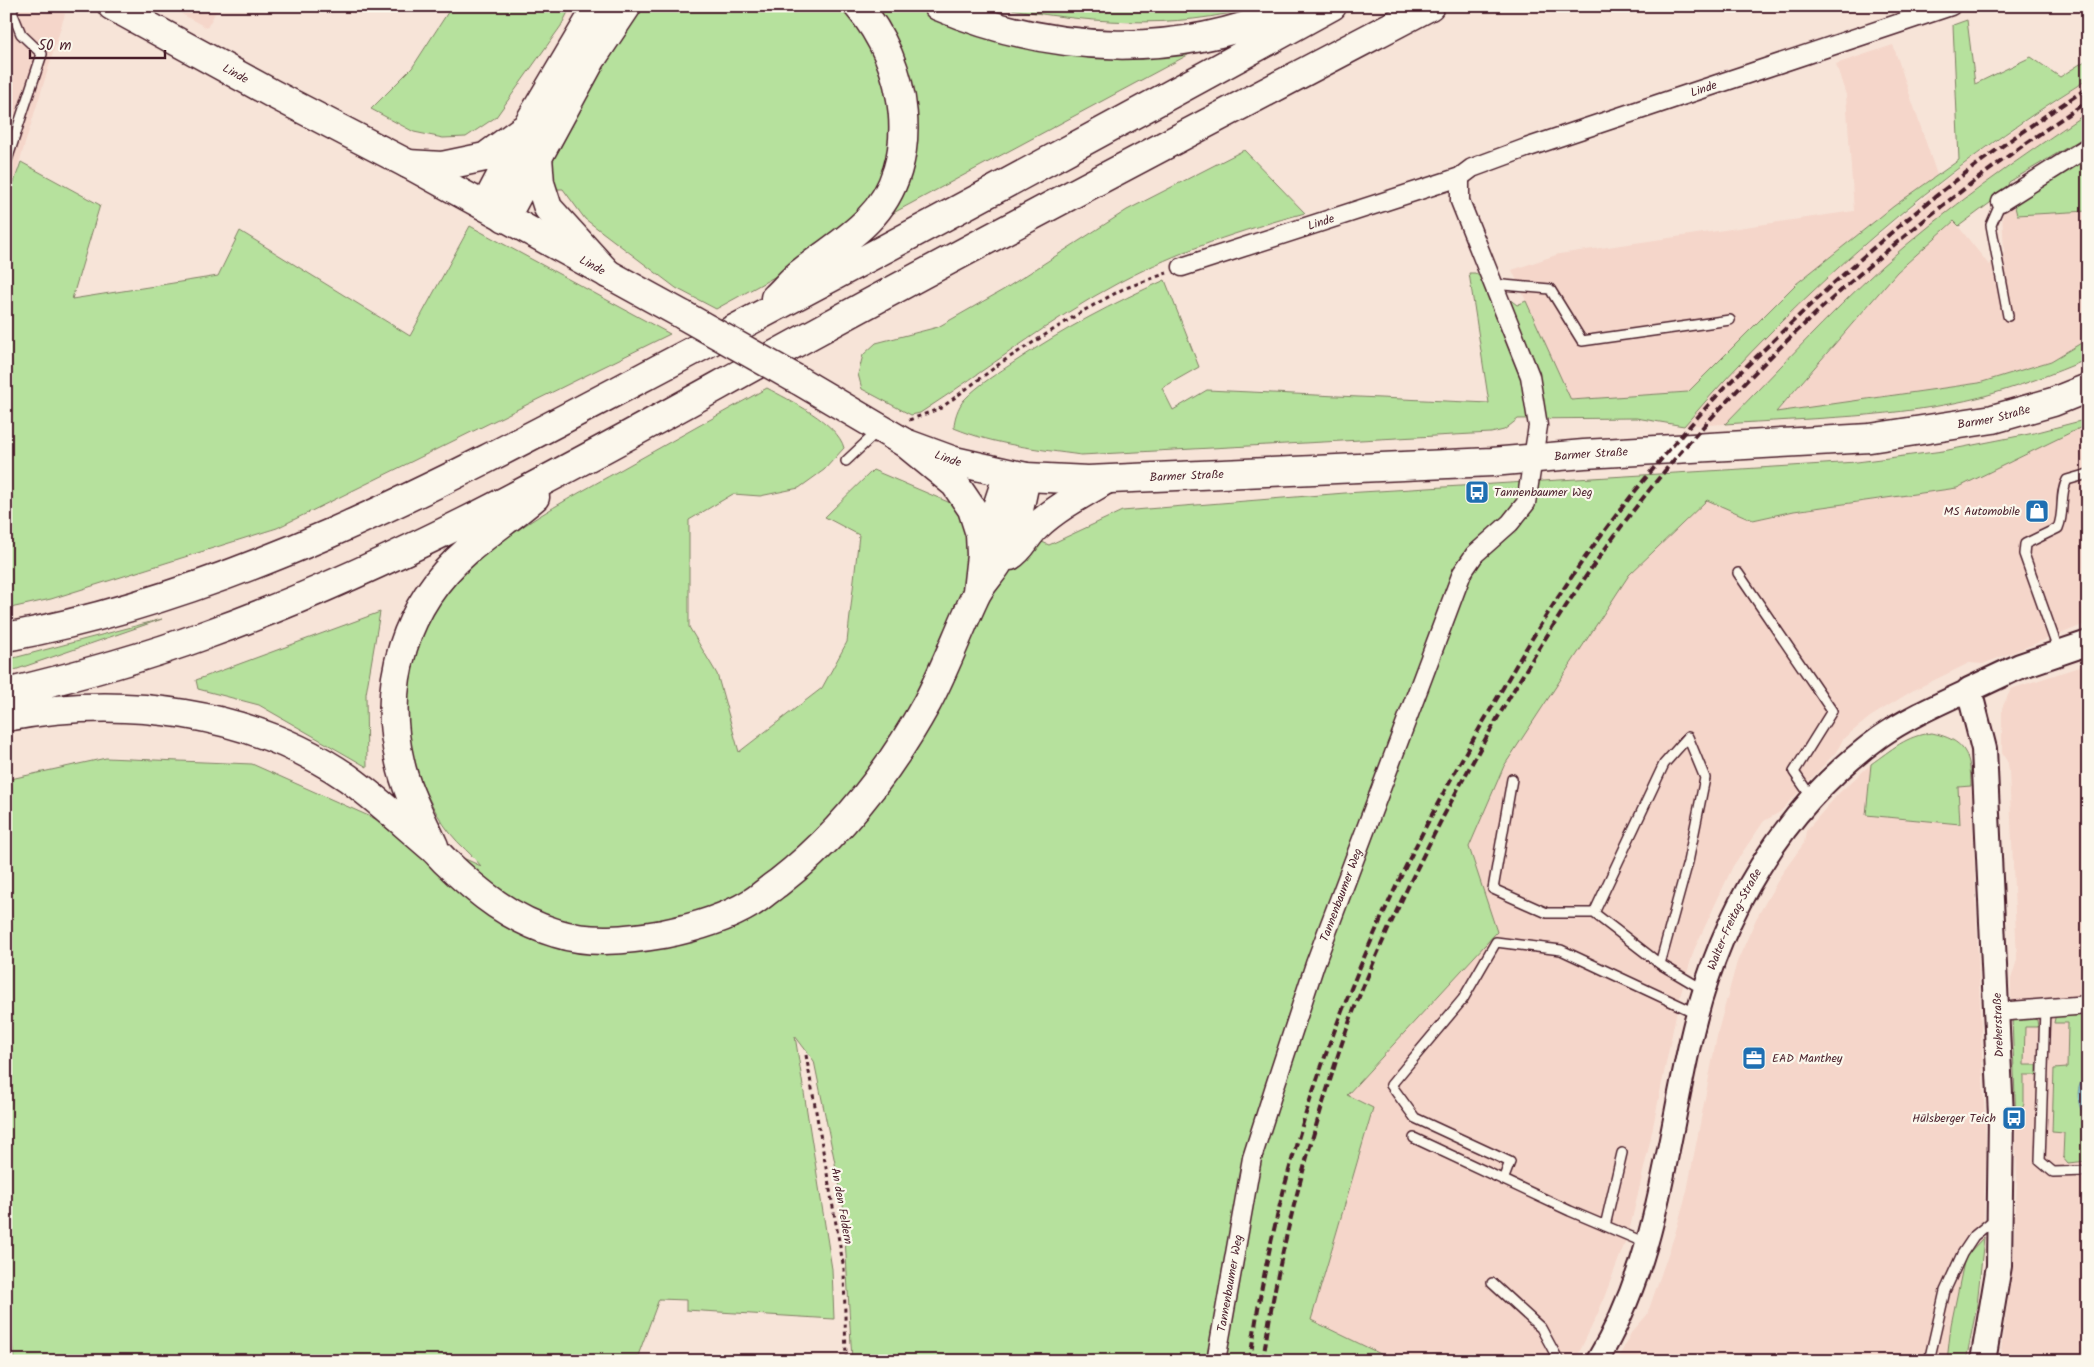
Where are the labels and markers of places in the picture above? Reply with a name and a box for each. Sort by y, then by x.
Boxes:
bus stop icon: Tannenbaumer Weg [1464,479,1490,505]
place label: Tannenbaumer Weg [1494,483,1593,502]
shop icon: MS Automobile [2024,498,2050,524]
place label: MS Automobile [1944,502,2021,521]
office icon: EAD Manthey [1741,1045,1767,1071]
place label: EAD Manthey [1772,1049,1843,1068]
bus stop icon: Hülsberger Teich [2001,1105,2027,1131]
place label: Hülsberger Teich [1912,1109,1996,1128]

